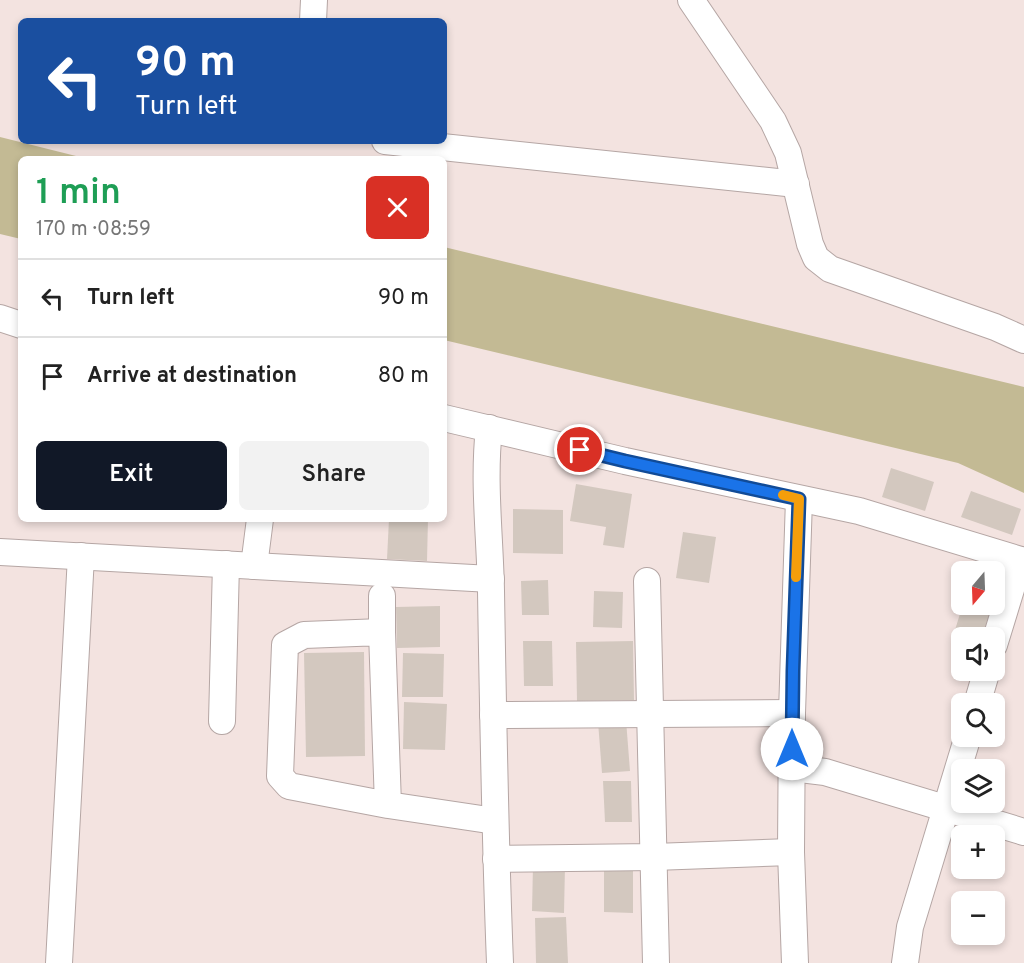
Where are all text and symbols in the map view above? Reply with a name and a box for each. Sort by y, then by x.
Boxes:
text: 90 m [135,38,236,91]
icon: left [36,42,114,120]
text: Turn left [135,90,237,124]
text: 1 min [36,171,121,217]
button: close [366,176,429,239]
text: 170 m · 08:59 [36,217,151,243]
icon: left [36,282,69,315]
text: Turn left [87,285,175,312]
text: 90 m [378,285,429,312]
icon: arrive [36,360,69,393]
text: Arrive at destination [87,363,297,390]
text: 80 m [378,363,429,390]
pin [554,424,605,475]
icon: arrive [563,433,596,466]
button: Exit [36,441,227,510]
button: Share [239,441,429,510]
north arrow [951,561,1005,615]
map controls [951,561,1005,945]
button: sound [951,627,1005,681]
button: search [951,693,1005,747]
position arrow [760,717,824,781]
button: layers [951,759,1005,813]
button: + [951,825,1005,879]
button: − [951,891,1005,945]

